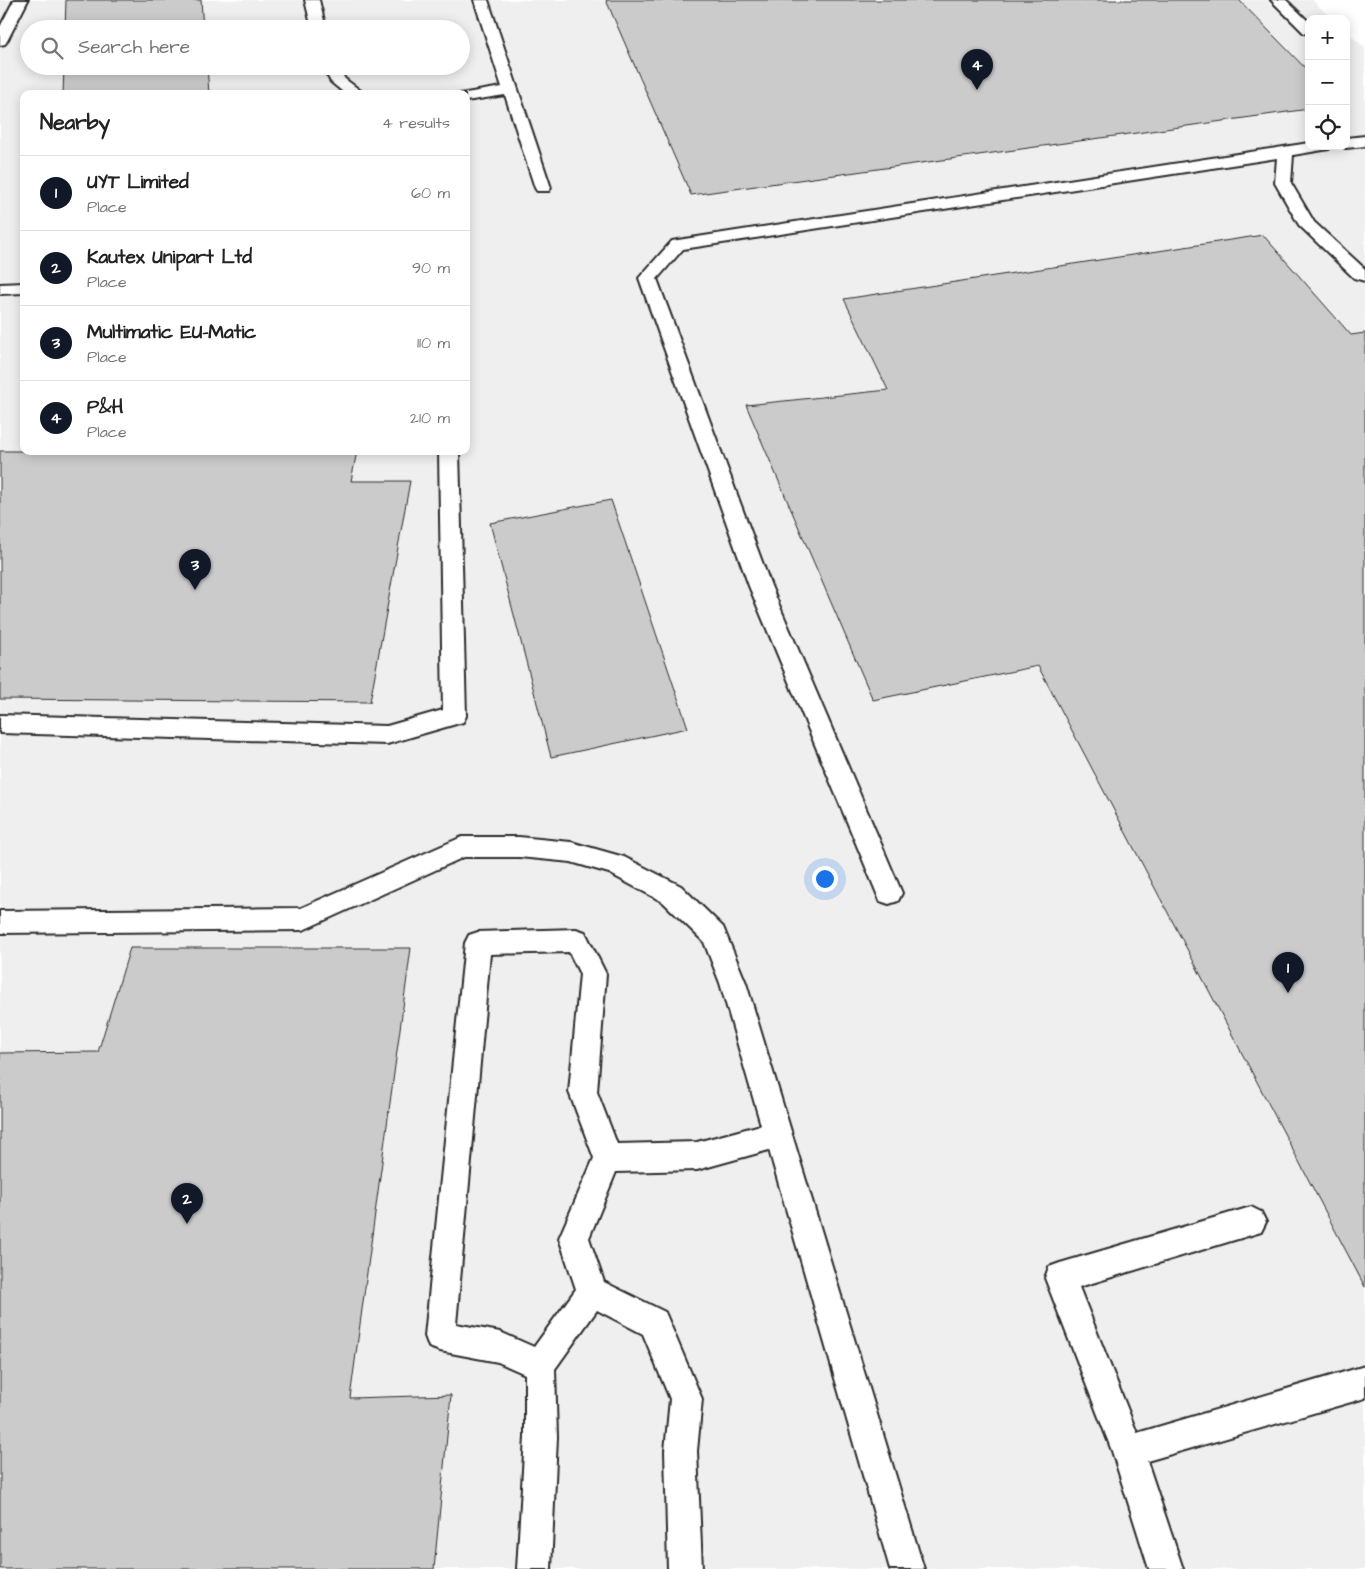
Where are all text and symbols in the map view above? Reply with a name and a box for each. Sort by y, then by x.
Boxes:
map controls [1305,15,1350,150]
button: + [1305,15,1350,60]
search box [20,20,470,75]
icon: search [38,34,66,62]
text: Search here [78,34,190,61]
pin: 4 [961,49,993,90]
button: − [1305,60,1350,105]
button: locate [1305,105,1350,150]
text: Nearby [40,108,110,137]
text: 4 results [382,112,450,134]
text: UYT Limited [87,169,189,196]
text: 1 [55,182,57,204]
text: 60 m [411,182,450,204]
text: Place [87,196,127,218]
text: Kautex Unipart Ltd [87,244,252,271]
text: 2 [51,257,61,279]
text: 90 m [412,257,450,279]
text: Place [87,271,127,293]
text: Multimatic EU-Matic [87,319,256,346]
text: 3 [52,332,60,354]
text: 110 m [417,332,450,354]
text: Place [87,346,127,368]
text: P&H [87,394,123,421]
text: 4 [51,407,61,429]
text: 210 m [410,407,450,429]
text: Place [87,421,127,443]
pin: 3 [179,549,211,590]
your location [812,866,838,892]
pin: 1 [1272,952,1304,993]
pin: 2 [171,1183,203,1224]

